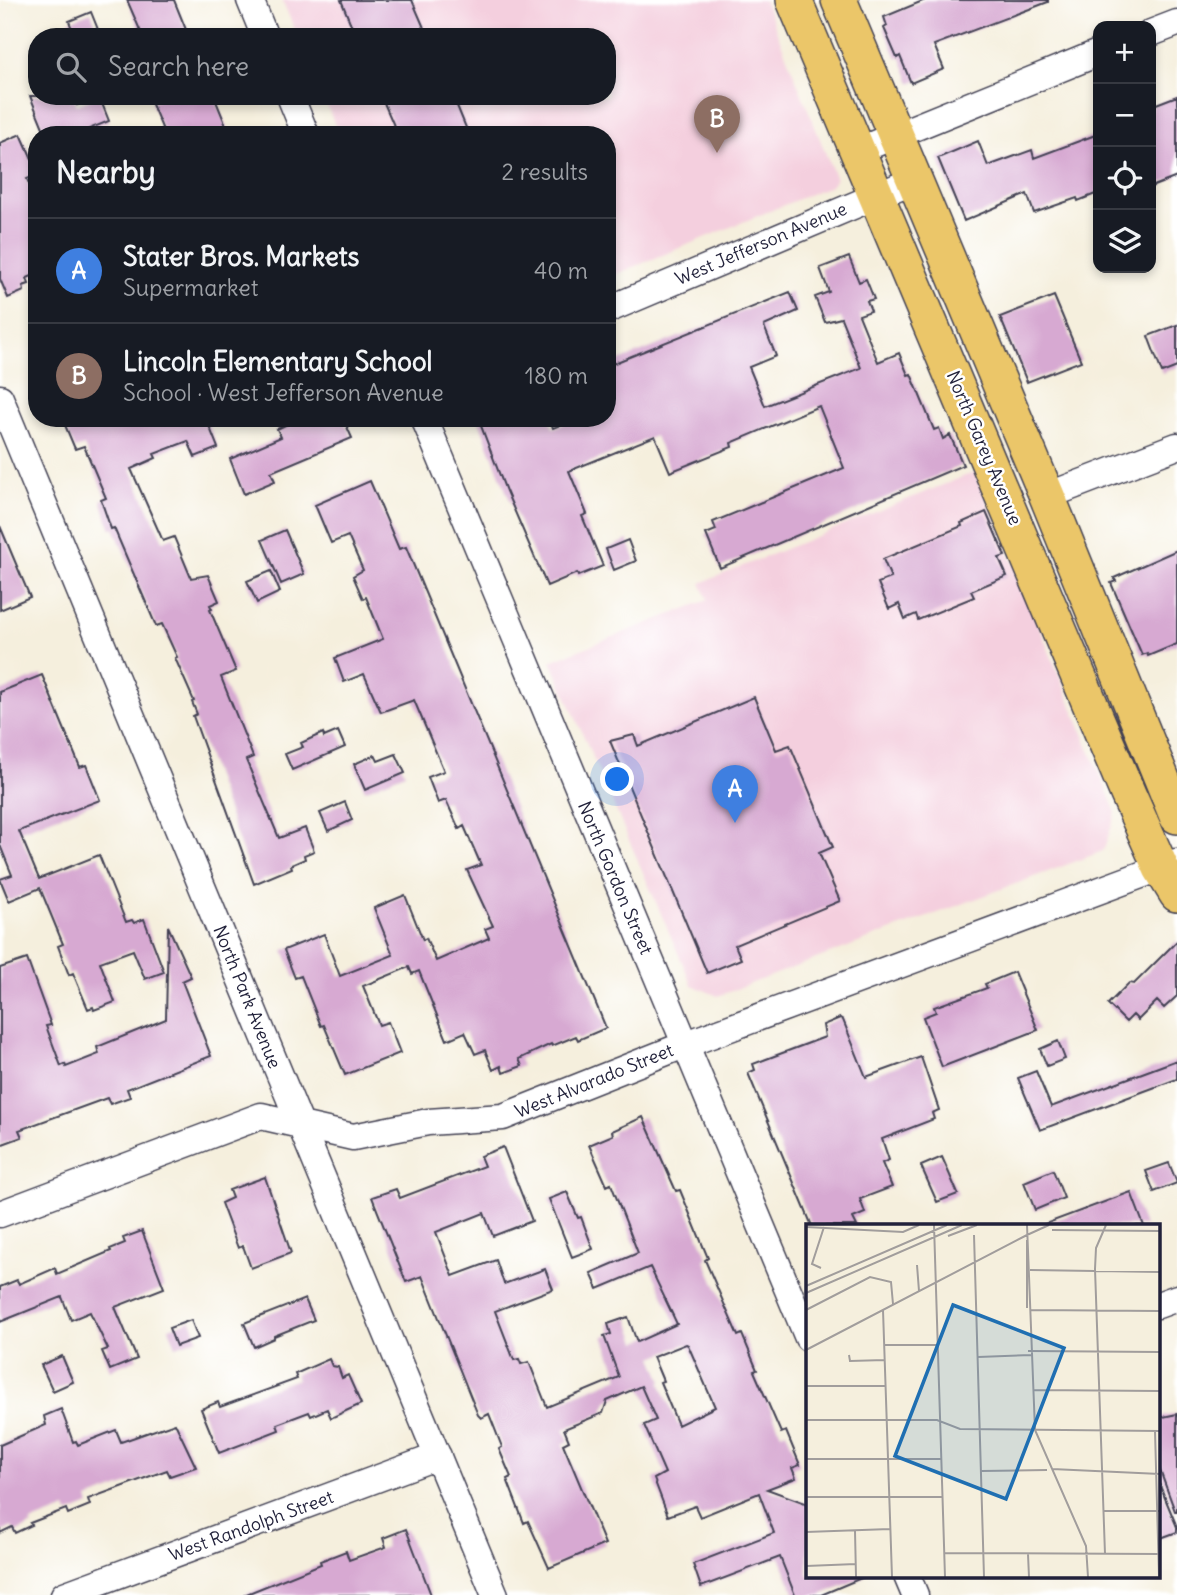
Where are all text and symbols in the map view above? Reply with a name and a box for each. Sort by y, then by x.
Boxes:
map controls [1093,21,1156,273]
button: + [1093,21,1156,84]
search box [28,28,616,105]
icon: search [52,48,90,86]
text: Search here [108,50,249,83]
button: − [1093,84,1156,147]
pin: B [694,95,740,153]
button: locate [1093,147,1156,210]
text: Nearby [56,153,156,191]
text: 2 results [502,157,588,186]
street label: West Jefferson Avenue [671,197,850,290]
button: layers [1093,210,1156,273]
text: Stater Bros. Markets [123,240,359,273]
text: A [72,256,86,285]
text: 40 m [534,256,588,285]
text: Supermarket [123,273,259,302]
text: Lincoln Elementary School [123,345,432,378]
text: B [71,361,87,390]
text: 180 m [525,361,588,390]
street label: North Garey Avenue [942,367,1027,528]
text: School · West Jefferson Avenue [123,378,444,407]
your location [600,762,634,796]
pin: A [712,765,758,823]
street label: North Gordon Street [573,798,658,958]
street label: North Park Avenue [208,922,287,1072]
street label: West Alvarado Street [511,1038,676,1123]
inset map [806,1224,1160,1578]
street label: West Randolph Street [165,1485,336,1566]

